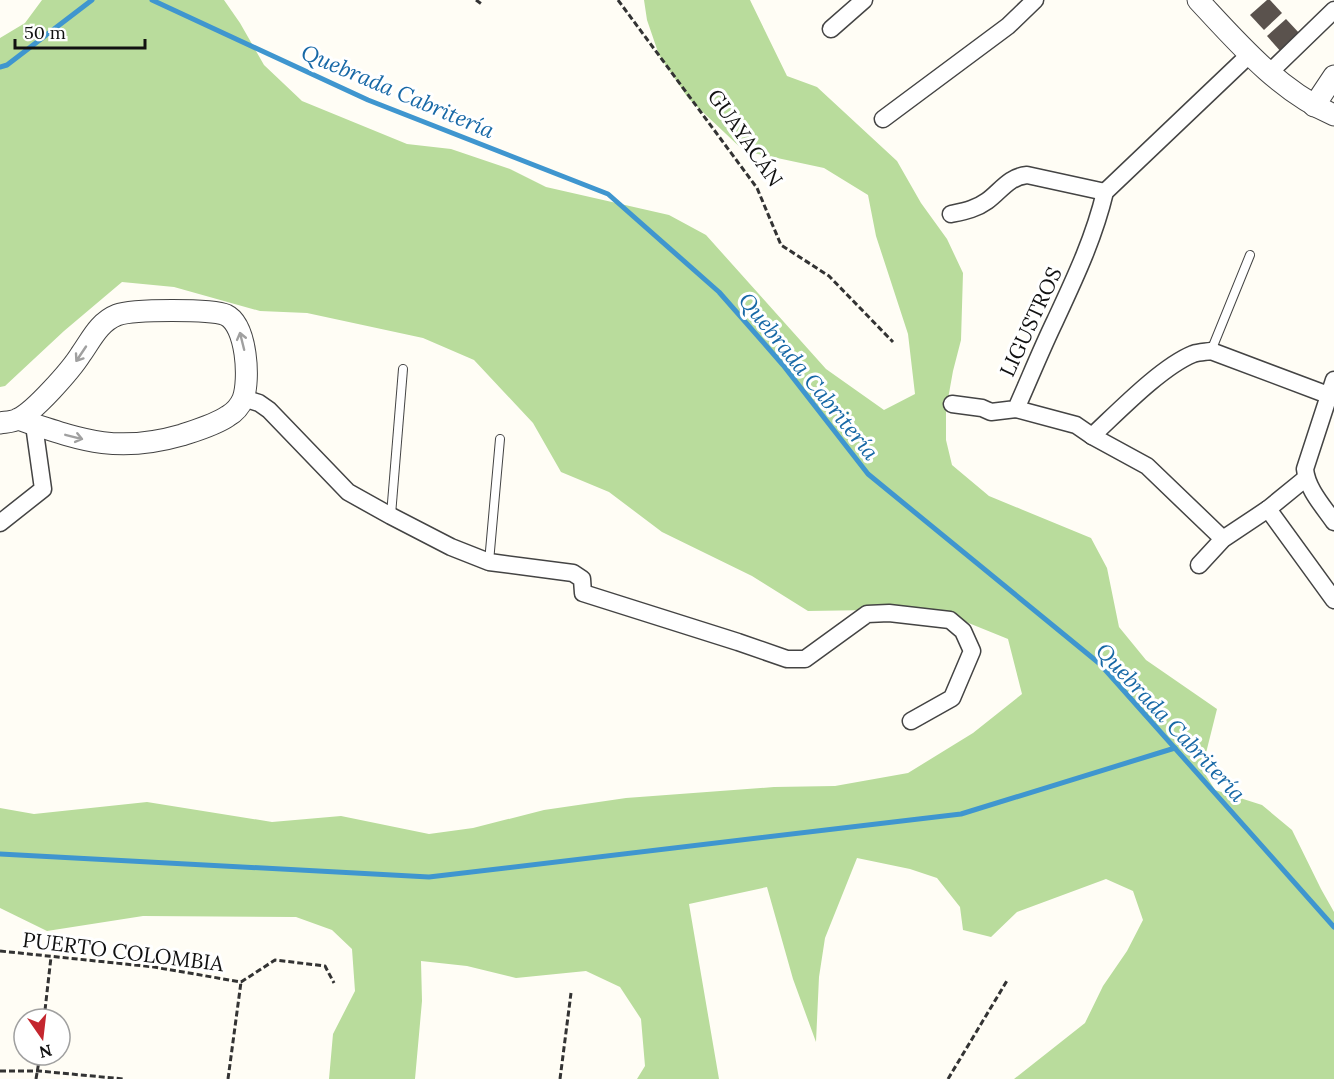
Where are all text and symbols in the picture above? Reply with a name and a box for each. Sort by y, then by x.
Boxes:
scale bar [15,12,146,50]
text: 50 m [24,21,66,44]
water label: Quebrada Cabritería [297,38,500,145]
street label: GUAYACÁN [702,84,789,192]
street label: LIGUSTROS [993,263,1068,381]
water label: Quebrada Cabritería [733,287,886,466]
one-way arrow [236,331,247,350]
one-way arrow [75,345,87,361]
one-way arrow [64,432,83,443]
water label: Quebrada Cabritería [1090,637,1253,808]
street label: PUERTO COLOMBIA [21,926,226,977]
north arrow [12,1007,72,1067]
text: N [37,1040,54,1063]

